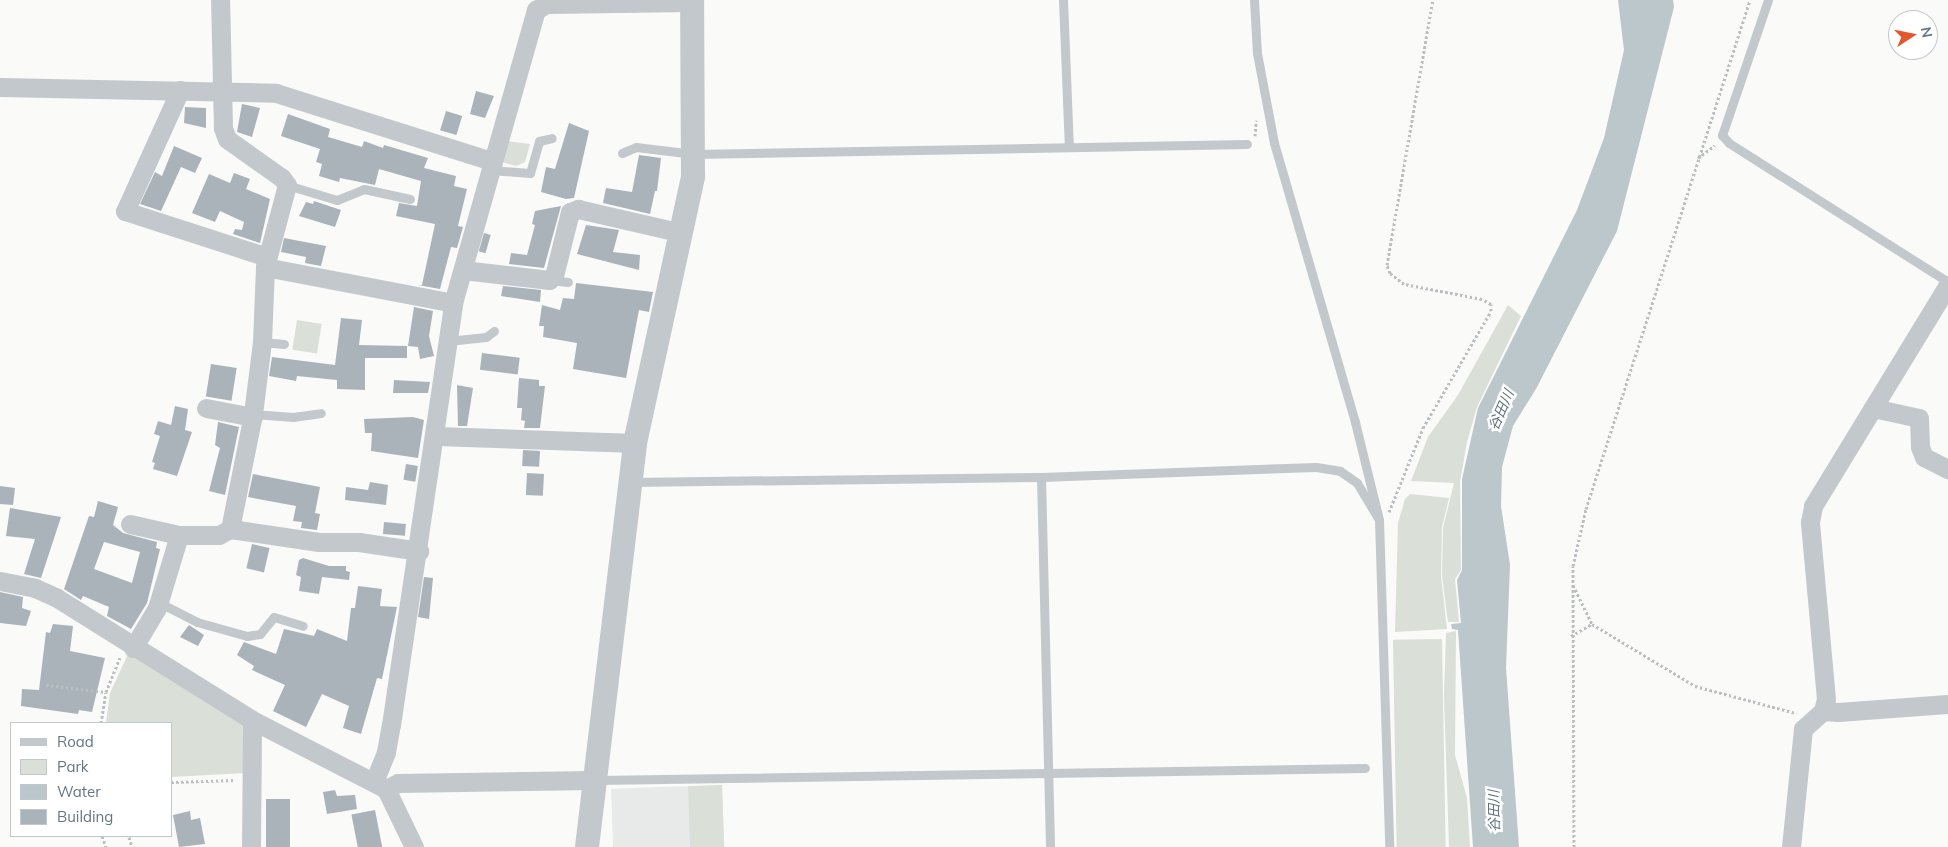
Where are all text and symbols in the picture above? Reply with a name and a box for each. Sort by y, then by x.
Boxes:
north arrow [1888,10,1938,60]
text: N [1917,25,1937,39]
water label: 谷田川 [1485,387,1517,433]
legend [10,722,172,837]
text: Road [57,732,94,751]
text: Park [57,757,89,776]
text: Water [57,782,101,801]
water label: 谷田川 [1485,790,1503,832]
text: Building [57,807,113,826]

